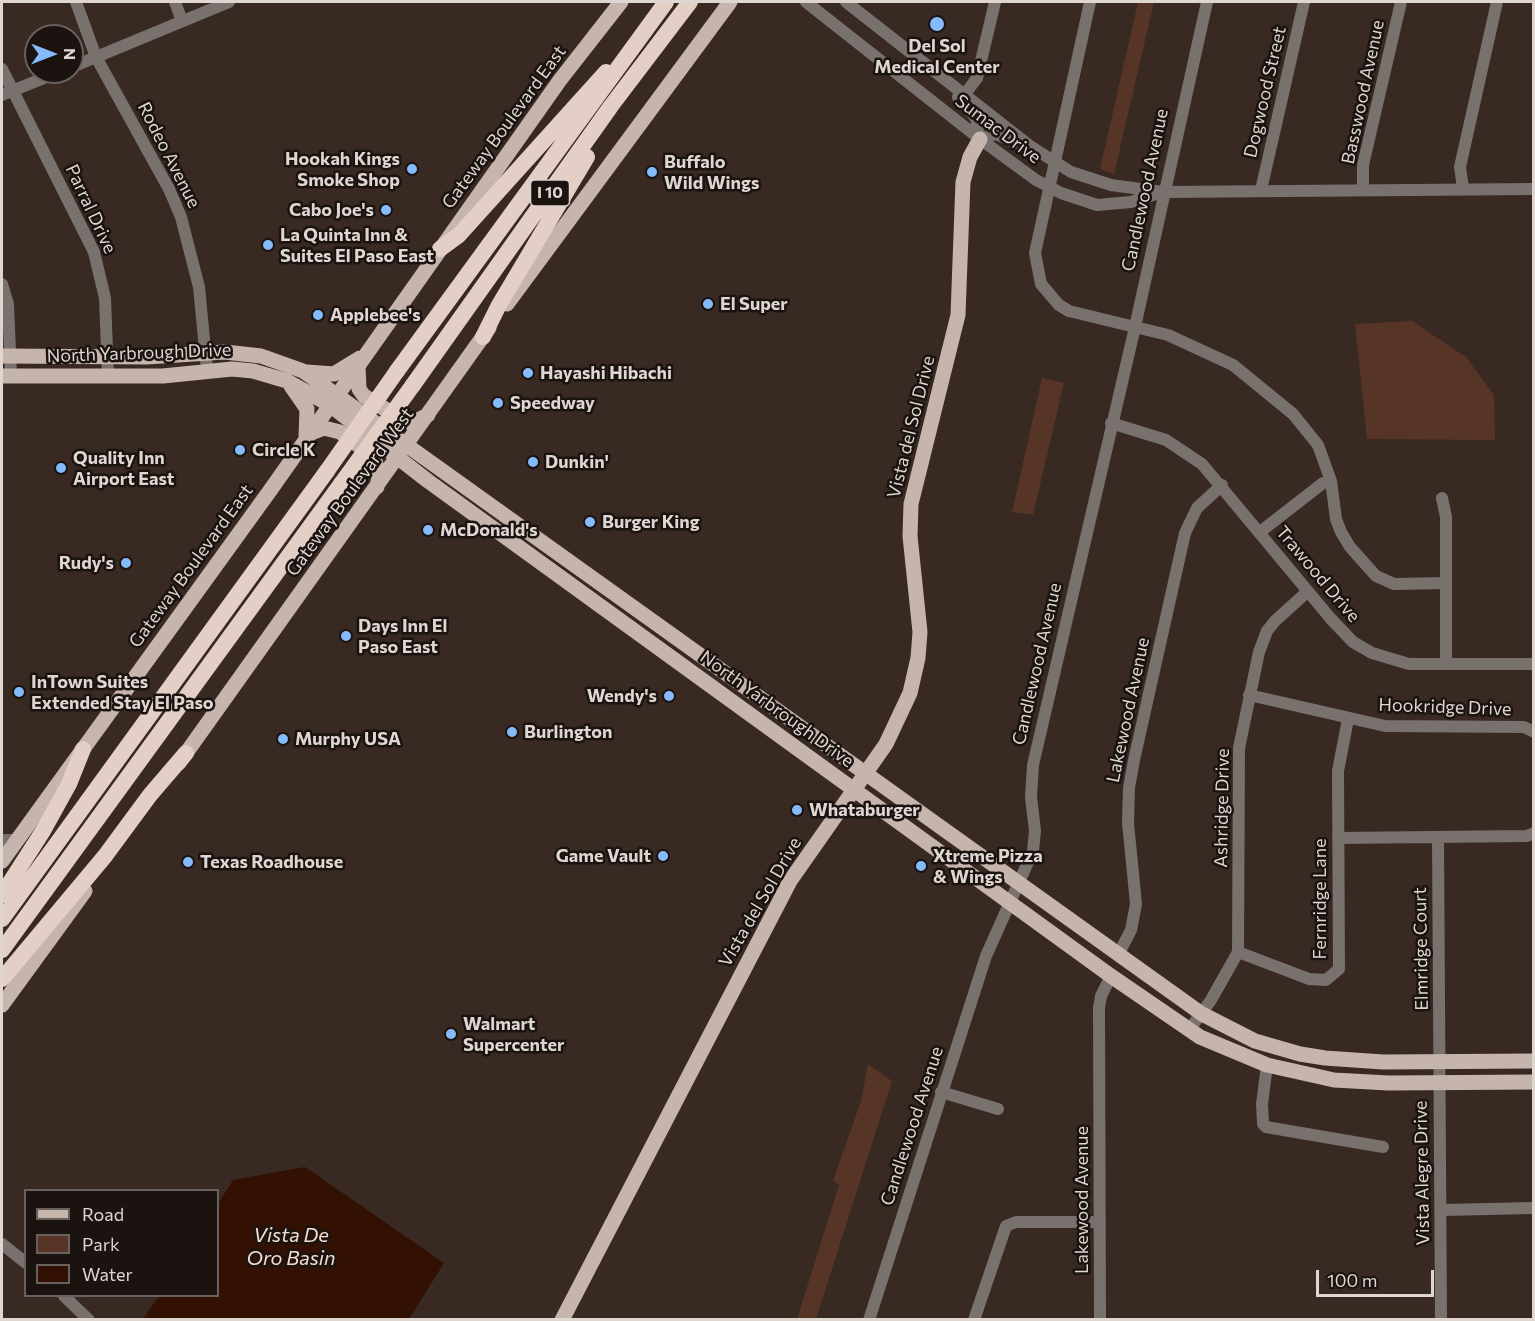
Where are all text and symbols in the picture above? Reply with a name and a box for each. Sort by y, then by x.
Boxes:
marker: Del Sol Medical Center [928,15,946,33]
street label: Basswood Avenue [1337,18,1389,166]
north arrow [24,24,84,84]
street label: Dogwood Street [1239,24,1291,160]
place label: Del Sol Medical Center [874,35,1000,78]
street label: Gateway Boulevard East [438,41,570,213]
text: N [61,48,80,60]
street label: Sumac Drive [951,90,1045,168]
street label: Rodeo Avenue [133,98,205,212]
street label: Candlewood Avenue [1117,107,1173,273]
place label: Hookah Kings Smoke Shop [285,148,400,190]
place label: Buffalo Wild Wings [664,151,759,194]
street label: Parral Drive [61,161,121,257]
marker: Hookah Kings Smoke Shop [405,162,419,176]
marker: Buffalo Wild Wings [645,165,659,179]
road number: I 10 [530,180,570,206]
place label: Cabo Joe's [289,199,374,221]
marker: Cabo Joe's [379,203,393,217]
place label: La Quinta Inn & Suites El Paso East [280,224,434,266]
marker: La Quinta Inn & Suites El Paso East [261,238,275,252]
place label: El Super [720,293,788,315]
marker: El Super [701,297,715,311]
place label: Applebee's [330,304,421,326]
marker: Applebee's [311,308,325,322]
street label: North Yarbrough Drive [46,339,232,367]
street label: Vista del Sol Drive [883,354,939,500]
place label: Hayashi Hibachi [540,362,672,384]
marker: Hayashi Hibachi [521,366,535,380]
place label: Speedway [510,392,595,414]
marker: Speedway [491,396,505,410]
street label: Gateway Boulevard West [282,404,418,580]
place label: Circle K [252,439,316,461]
marker: Circle K [233,443,247,457]
place label: Quality Inn Airport East [73,447,174,490]
place label: Dunkin' [545,451,609,473]
marker: Dunkin' [526,455,540,469]
marker: Quality Inn Airport East [54,461,68,475]
street label: Gateway Boulevard East [125,480,257,652]
place label: Burger King [602,511,700,533]
marker: Burger King [583,515,597,529]
place label: McDonald's [440,519,538,541]
street label: Trawood Drive [1271,521,1365,627]
marker: McDonald's [421,523,435,537]
place label: Rudy's [59,552,114,574]
marker: Rudy's [119,556,133,570]
street label: Candlewood Avenue [1008,581,1066,747]
place label: Days Inn El Paso East [358,615,448,658]
marker: Days Inn El Paso East [339,629,353,643]
street label: Lakewood Avenue [1102,635,1154,785]
street label: North Yarbrough Drive [696,646,858,772]
place label: InTown Suites Extended Stay El Paso [31,671,214,714]
marker: InTown Suites Extended Stay El Paso [12,685,26,699]
place label: Wendy's [587,685,657,707]
marker: Wendy's [662,689,676,703]
street label: Hookridge Drive [1378,694,1512,720]
place label: Burlington [524,721,613,743]
marker: Burlington [505,725,519,739]
place label: Murphy USA [295,728,401,750]
marker: Murphy USA [276,732,290,746]
street label: Ashridge Drive [1210,748,1234,868]
place label: Whataburger [809,799,920,821]
marker: Whataburger [790,803,804,817]
street label: Vista del Sol Drive [714,833,806,971]
street label: Fernridge Lane [1309,838,1331,960]
place label: Game Vault [556,845,651,867]
place label: Xtreme Pizza & Wings [933,845,1043,888]
marker: Game Vault [656,849,670,863]
place label: Texas Roadhouse [200,851,343,873]
marker: Texas Roadhouse [181,855,195,869]
marker: Xtreme Pizza & Wings [914,859,928,873]
street label: Elmridge Court [1409,887,1433,1011]
place label: Walmart Supercenter [463,1013,564,1056]
marker: Walmart Supercenter [444,1027,458,1041]
street label: Candlewood Avenue [876,1044,948,1208]
street label: Vista Alegre Drive [1410,1100,1434,1246]
street label: Lakewood Avenue [1071,1126,1093,1274]
legend [24,1189,219,1297]
text: Road [82,1203,124,1225]
water label: Vista De Oro Basin [247,1223,335,1270]
text: Park [82,1233,120,1255]
scale bar [1319,1258,1438,1296]
text: Water [82,1263,133,1285]
text: 100 m [1327,1269,1377,1291]

